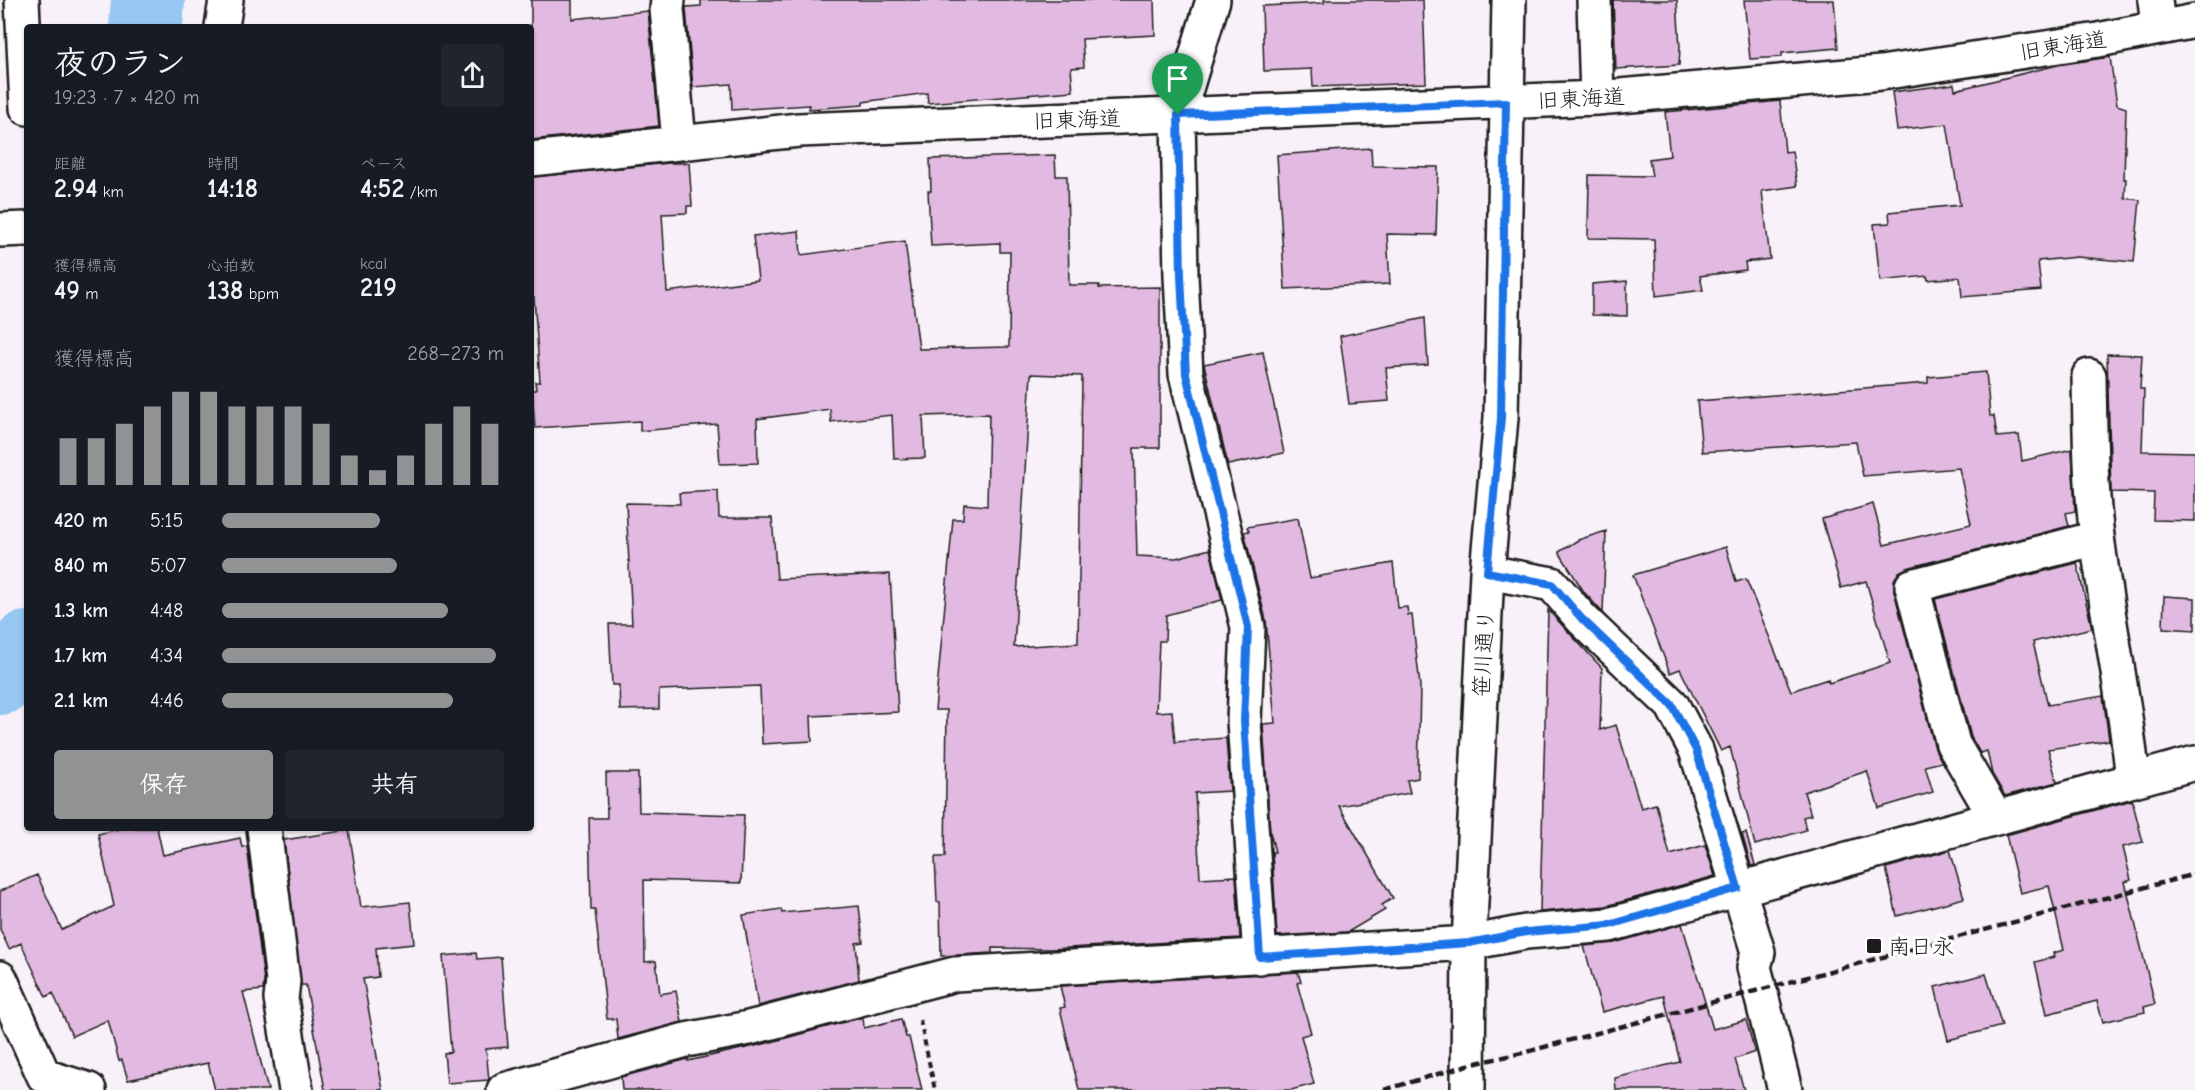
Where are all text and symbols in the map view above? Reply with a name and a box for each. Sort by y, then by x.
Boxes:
street label: 旧東海道 [2018,26,2109,66]
text: 夜のラン [54,44,186,82]
button: share [441,44,504,107]
pin [1152,53,1203,115]
icon: arrive [1161,62,1194,95]
street label: 旧東海道 [1536,84,1626,114]
text: 19:23 · 7 × 420 m [54,86,200,109]
street label: 旧東海道 [1033,105,1121,135]
text: 距離 [54,155,86,173]
text: 時間 [207,155,239,173]
text: ペース [360,155,407,173]
text: 2.94 [54,174,97,204]
text: 14:18 [207,174,258,204]
text: 4:52 [360,174,404,204]
text: km [97,183,124,201]
text: /km [404,183,438,201]
text: kcal [360,255,387,273]
text: 獲得標高 [54,257,118,275]
text: 心拍数 [207,257,255,275]
text: 219 [360,273,397,303]
text: 49 [54,276,80,306]
text: 138 [207,276,243,306]
text: m [80,285,98,303]
text: bpm [243,285,279,303]
text: 268–273 m [407,342,504,365]
text: 獲得標高 [54,347,134,370]
text: 420 m [54,509,108,532]
text: 5:15 [150,509,183,532]
text: 840 m [54,554,108,577]
text: 5:07 [150,554,186,577]
text: 1.3 km [54,599,108,622]
text: 4:48 [150,599,183,622]
street label: 笹川通り [1469,608,1499,698]
text: 1.7 km [54,644,107,667]
text: 4:34 [150,644,183,667]
text: 2.1 km [54,689,108,712]
text: 4:46 [150,689,184,712]
button: 保存 [54,750,273,819]
button: 共有 [285,750,504,819]
place label: 南日永 [1888,934,1954,960]
marker: 南日永 [1865,937,1883,955]

